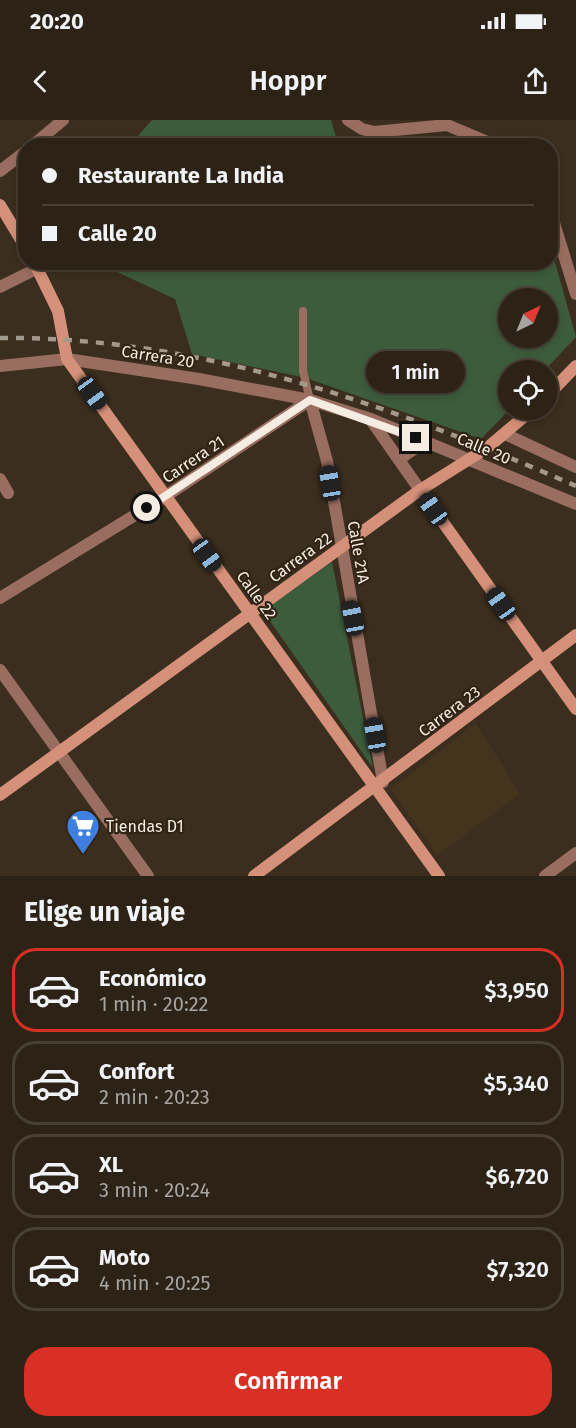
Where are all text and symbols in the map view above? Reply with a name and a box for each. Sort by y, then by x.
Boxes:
text: 20:20 [30,8,84,35]
icon: back [24,65,57,98]
text: Hoppr [250,65,326,97]
icon: share [519,65,552,98]
text: Restaurante La India [78,162,284,189]
text: Calle 20 [78,220,157,247]
north arrow [498,288,558,348]
map controls [498,288,558,420]
street label: Carrera 20 [120,341,196,372]
callout: 1 min [366,351,466,393]
text: 1 min [391,360,440,384]
button: locate [498,360,558,420]
car [74,373,110,413]
route end [402,424,429,451]
street label: Calle 20 [454,429,514,468]
street label: Carrera 21 [158,432,228,487]
car [318,464,342,502]
car [415,489,451,529]
route start [133,494,160,521]
street label: Calle 21A [344,519,373,586]
street label: Carrera 22 [265,528,335,586]
car [189,535,225,575]
street label: Calle 22 [233,567,281,623]
car [483,584,519,624]
car [341,599,365,637]
street label: Carrera 23 [415,682,484,741]
car [363,716,387,754]
supermarket icon: Tiendas D1 [65,808,101,855]
place label: Tiendas D1 [106,817,184,836]
text: Elige un viaje [24,896,185,928]
icon: car [27,963,81,1017]
text: Económico [99,965,206,992]
text: $3,950 [484,977,549,1004]
text: 1 min · 20:22 [99,992,209,1016]
icon: car [27,1056,81,1110]
text: Confort [99,1058,175,1085]
text: $5,340 [484,1070,549,1097]
text: 2 min · 20:23 [99,1085,210,1109]
icon: car [27,1149,81,1203]
text: XL [99,1151,123,1178]
text: $6,720 [486,1163,549,1190]
text: 3 min · 20:24 [99,1178,210,1202]
icon: car [27,1242,81,1296]
text: Moto [99,1244,150,1271]
text: $7,320 [487,1256,549,1283]
text: 4 min · 20:25 [99,1271,211,1295]
button: Confirmar [24,1347,552,1416]

